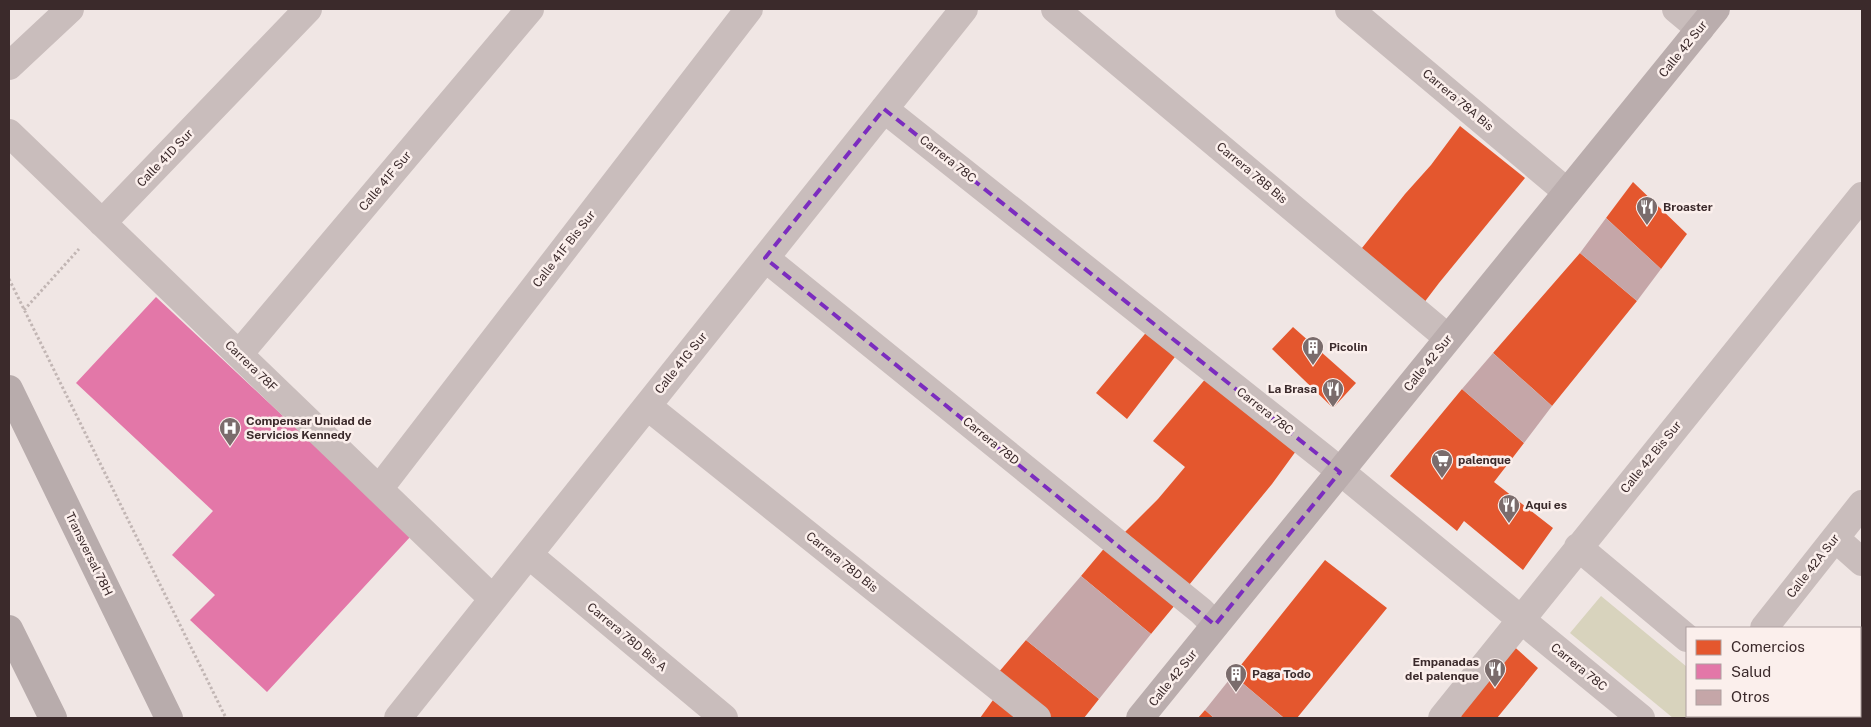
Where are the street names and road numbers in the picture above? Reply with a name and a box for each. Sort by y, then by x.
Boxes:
street label: Calle 42 Sur [1656,18,1710,80]
street label: Carrera 78A Bis [1420,66,1496,134]
street label: Calle 41D Sur [134,126,196,190]
street label: Carrera 78C [917,133,979,185]
street label: Carrera 78B Bis [1214,139,1290,207]
street label: Calle 41F Sur [356,148,414,214]
street label: Calle 41F Bis Sur [530,208,598,290]
street label: Calle 41G Sur [652,329,710,397]
street label: Calle 42 Sur [1401,332,1455,394]
street label: Carrera 78F [222,338,280,394]
street label: Carrera 78C [1234,385,1296,437]
street label: Carrera 78D [960,414,1022,468]
street label: Calle 42 Bis Sur [1618,418,1685,496]
street label: Transversal 78H [63,510,115,598]
street label: Carrera 78D Bis [803,529,881,595]
street label: Calle 42A Sur [1784,531,1842,601]
street label: Carrera 78D Bis A [584,600,670,675]
street label: Carrera 78C [1548,640,1610,694]
street label: Calle 42 Sur [1146,647,1200,709]

